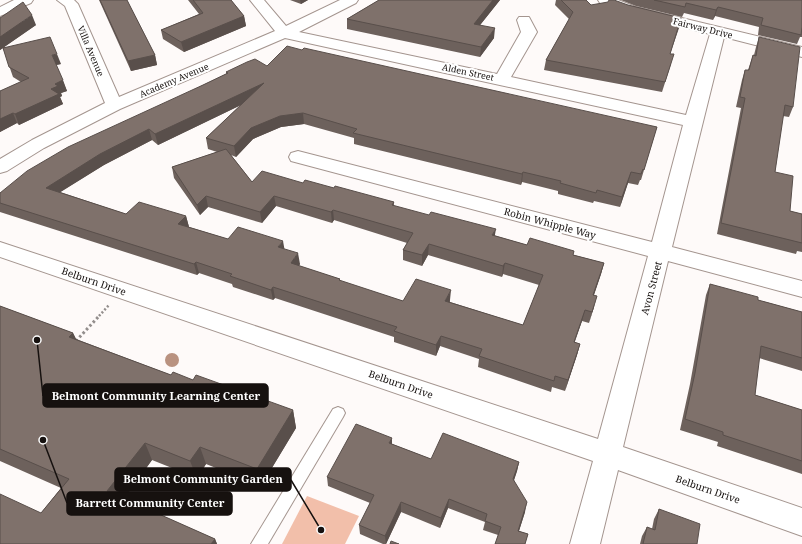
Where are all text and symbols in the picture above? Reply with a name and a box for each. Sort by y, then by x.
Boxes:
street label: Fairway Drive [672,14,734,42]
street label: Villa Avenue [74,24,108,79]
street label: Academy Avenue [137,60,211,100]
street label: Alden Street [441,60,495,84]
street label: Robin Whipple Way [502,204,598,242]
street label: Avon Street [637,259,665,316]
street label: Belburn Drive [60,263,128,299]
street label: Belburn Drive [367,366,435,402]
callout: Belmont Community Learning Center [43,384,268,407]
text: Belmont Community Learning Center [52,388,261,403]
callout: Belmont Community Garden [115,468,291,491]
text: Belmont Community Garden [123,471,283,486]
street label: Belburn Drive [674,471,742,507]
callout: Barrett Community Center [67,492,232,515]
text: Barrett Community Center [75,495,225,510]

